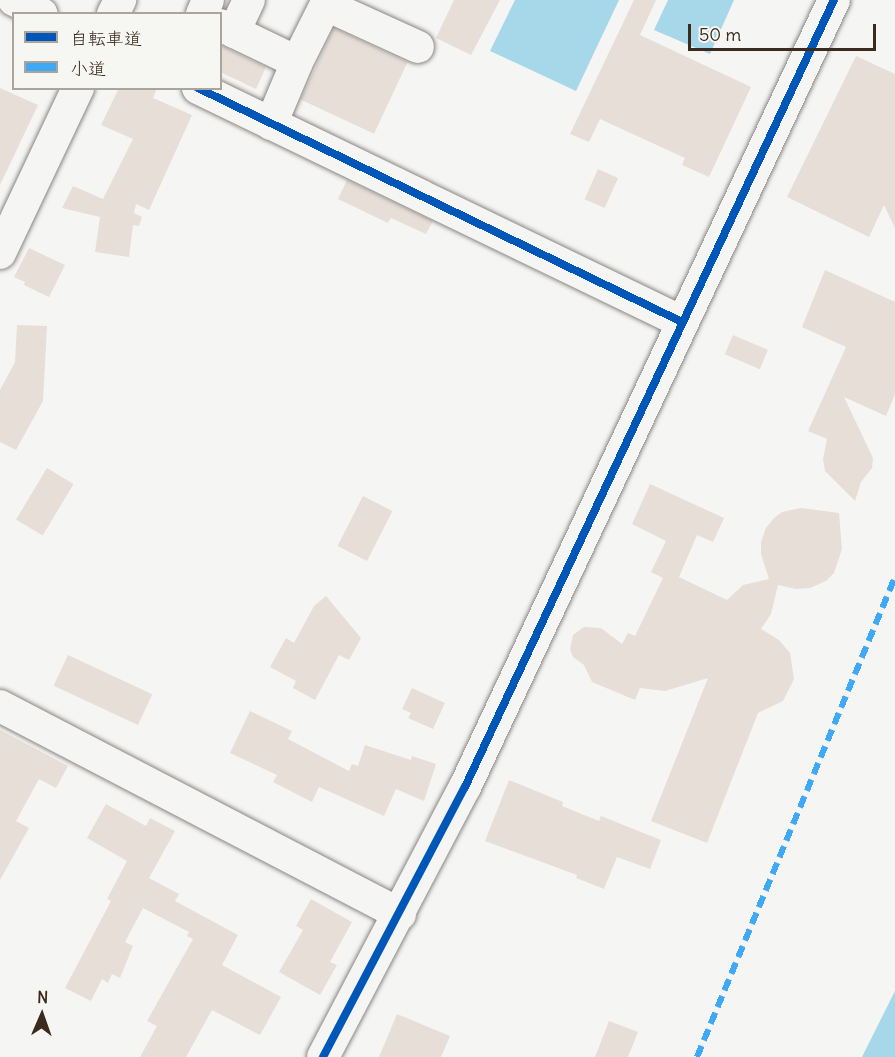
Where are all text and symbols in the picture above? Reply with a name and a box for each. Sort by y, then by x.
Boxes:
legend [12,12,222,90]
scale bar [691,12,878,50]
text: 50 m [699,23,741,46]
text: 自転車道 [70,27,142,50]
text: 小道 [70,57,106,80]
north arrow [12,985,72,1045]
text: N [37,987,49,1007]

